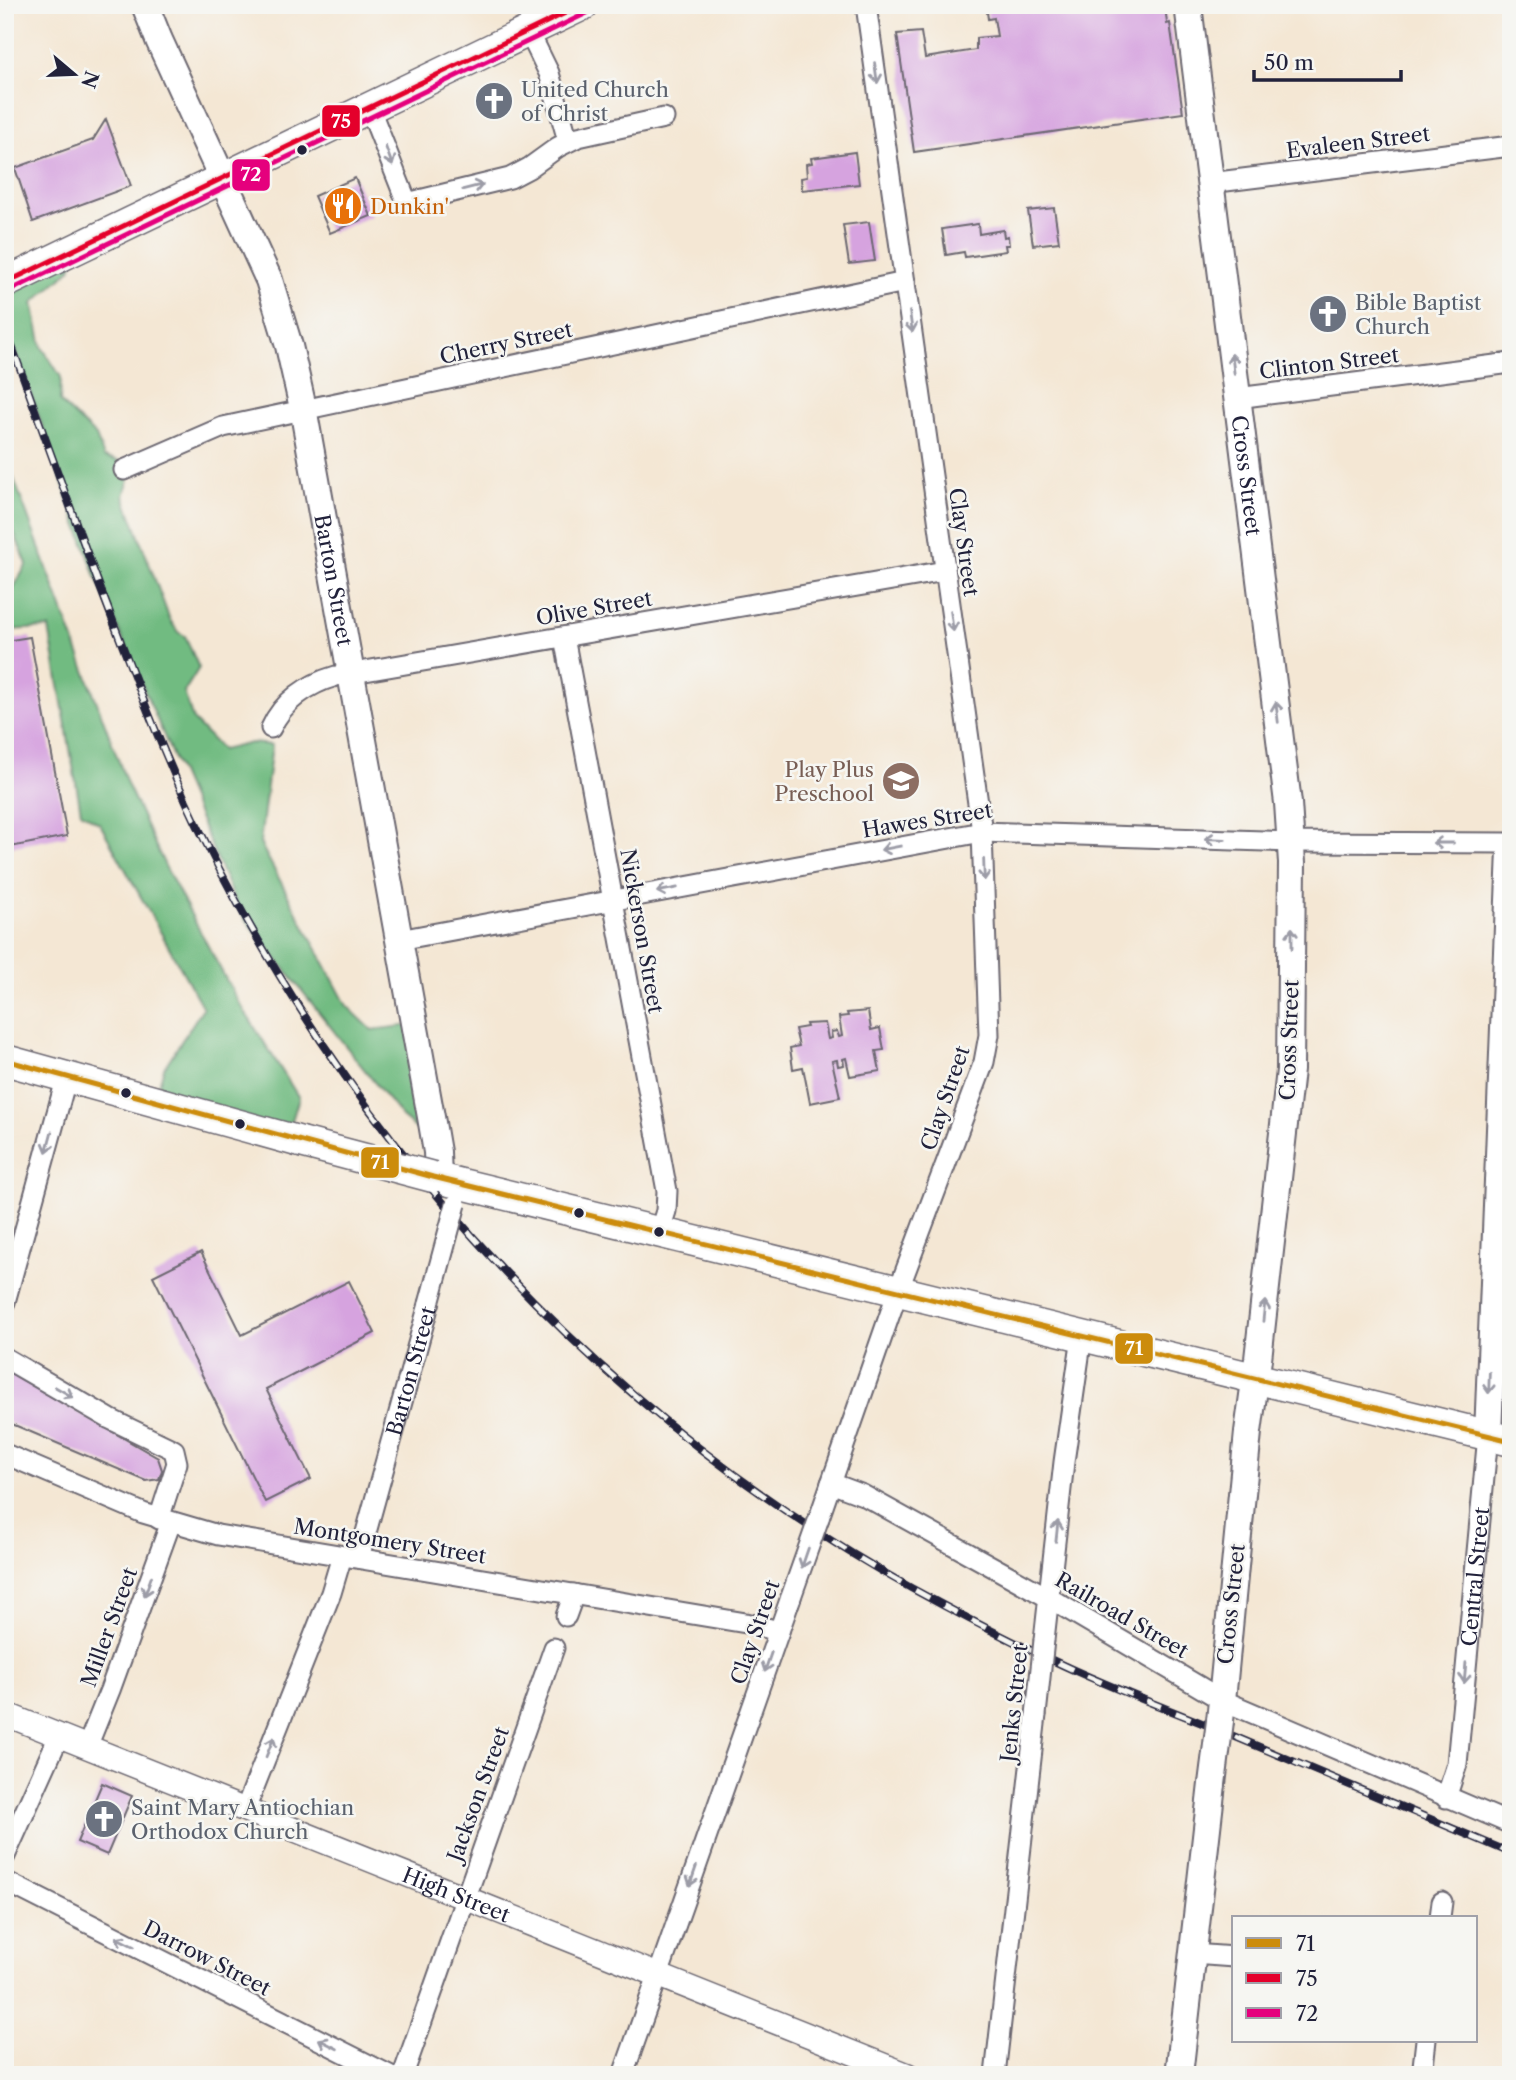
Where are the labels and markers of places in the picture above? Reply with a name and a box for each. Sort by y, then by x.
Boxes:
place label: United Church of Christ [521,77,669,126]
church icon: United Church of Christ [473,80,515,122]
unlabelled marker [295,143,309,157]
restaurant icon: Dunkin' [322,185,364,227]
place label: Dunkin' [370,194,449,219]
place label: Bible Baptist Church [1355,290,1482,339]
church icon: Bible Baptist Church [1307,293,1349,335]
place label: Play Plus Preschool [775,757,874,806]
school or university icon: Play Plus Preschool [880,760,922,802]
unlabelled marker [119,1086,133,1100]
unlabelled marker [233,1117,247,1131]
unlabelled marker [572,1206,586,1220]
unlabelled marker [652,1225,666,1239]
place label: Saint Mary Antiochian Orthodox Church [131,1795,354,1844]
church icon: Saint Mary Antiochian Orthodox Church [83,1798,125,1840]

